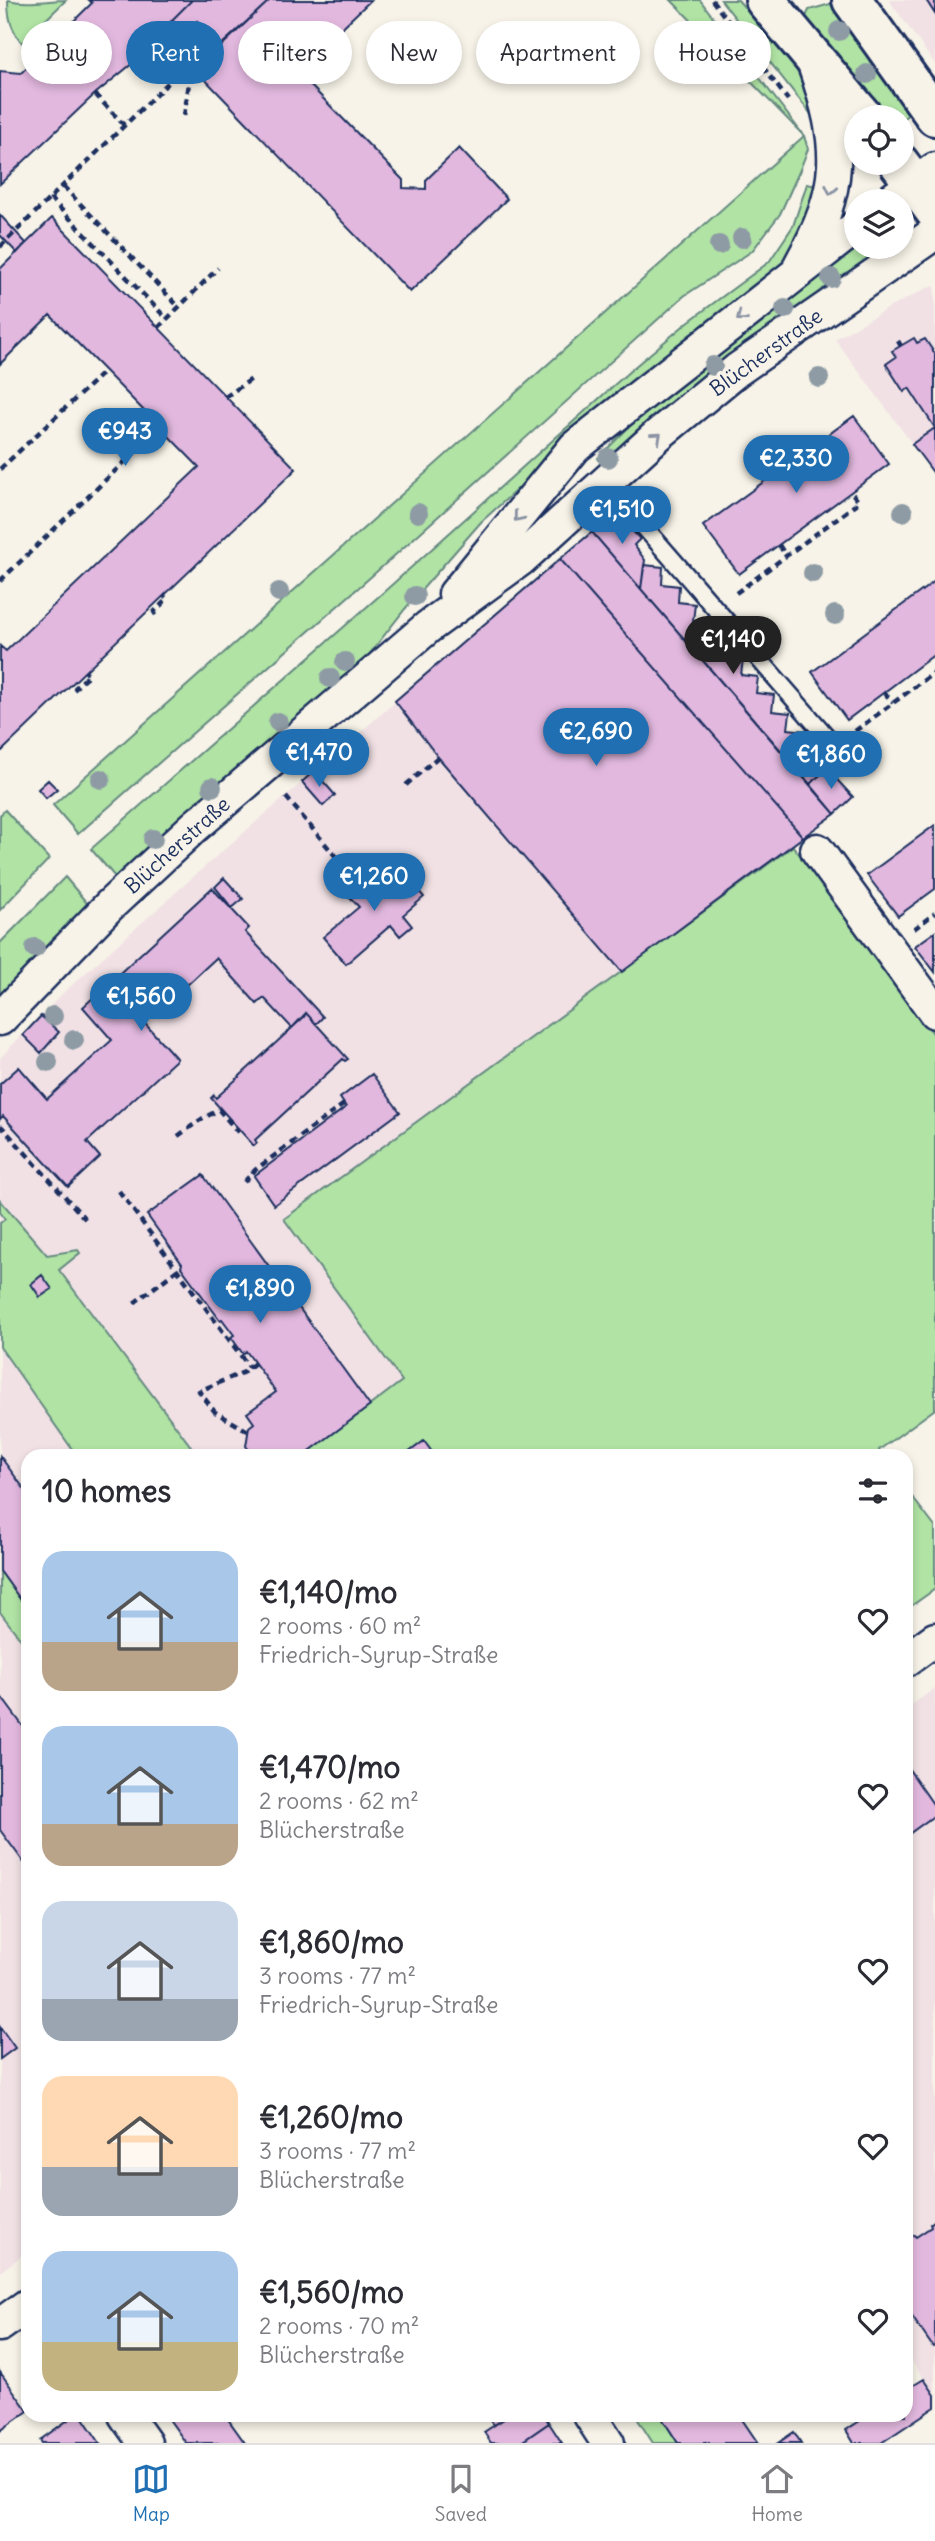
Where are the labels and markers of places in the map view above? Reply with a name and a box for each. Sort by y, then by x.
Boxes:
pin: €943 [84,408,166,468]
pin: €2,330 [739,435,853,495]
pin: €1,510 [565,486,679,546]
pin: €1,140 [676,616,790,676]
pin: €2,690 [539,708,653,768]
pin: €1,470 [262,730,376,789]
pin: €1,860 [774,732,888,791]
pin: €1,260 [317,853,431,913]
pin: €1,560 [84,974,198,1033]
pin: €1,890 [203,1266,317,1325]

